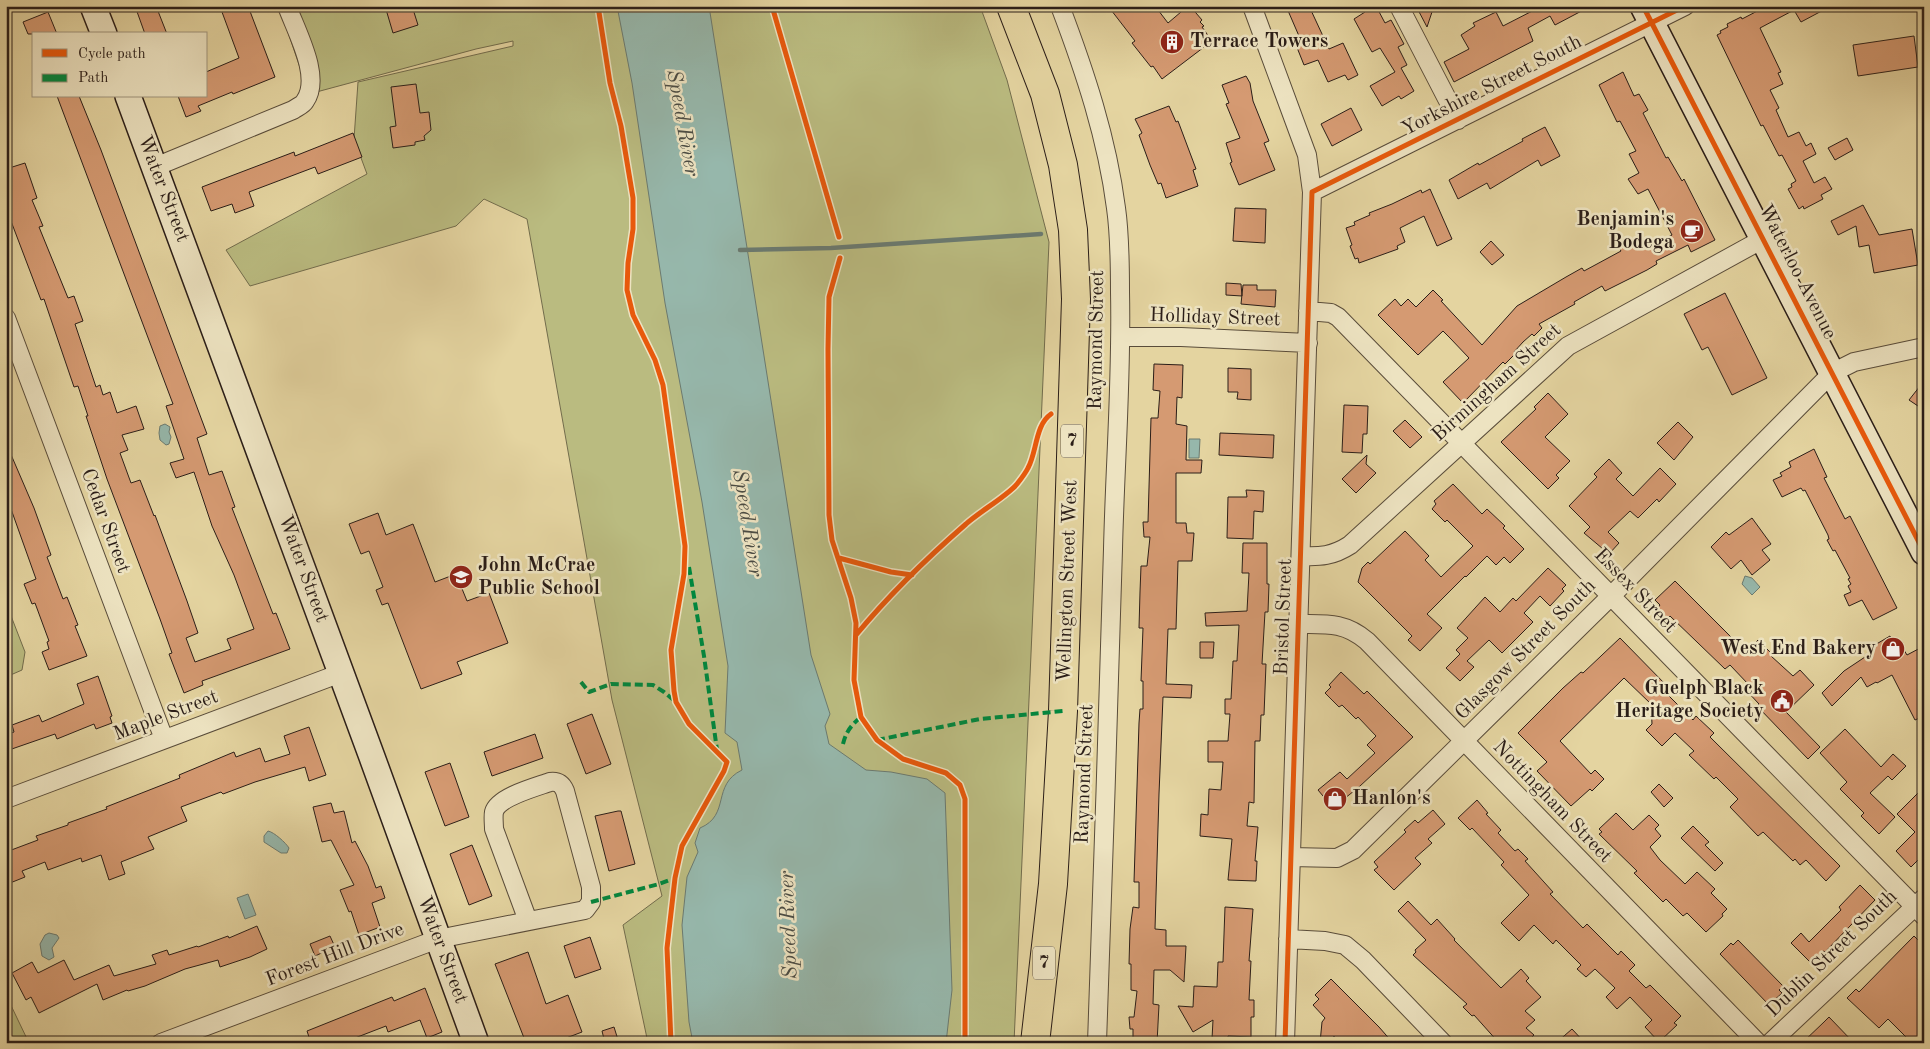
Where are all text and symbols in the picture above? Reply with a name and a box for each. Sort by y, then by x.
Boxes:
building icon: Terrace Towers [1159,29,1185,55]
legend [32,32,208,98]
place label: Terrace Towers [1190,32,1328,52]
street label: Yorkshire Street South [1399,32,1585,140]
text: Cycle path [78,47,146,62]
water label: Speed River [662,68,702,179]
text: Path [78,71,108,86]
street label: Water Street [133,133,193,245]
street label: Waterloo Avenue [1754,201,1840,343]
place label: Benjamin's Bodega [1576,210,1674,253]
cafe icon: Benjamin's Bodega [1679,218,1705,244]
street label: Raymond Street [1086,270,1108,410]
street label: Holliday Street [1149,306,1281,330]
street label: Birmingham Street [1429,320,1565,446]
road number: 7 [1061,424,1083,458]
street label: Cedar Street [77,466,133,576]
water label: Speed River [728,468,766,579]
street label: Wellington Street West [1054,479,1082,683]
street label: Water Street [274,513,332,625]
street label: Essex Street [1590,545,1680,637]
place label: John McCrae Public School [478,556,600,599]
street label: Bristol Street [1272,558,1296,676]
school or university icon: John McCrae Public School [448,564,474,590]
street label: Glasgow Street South [1452,576,1600,724]
shop icon: West End Bakery [1880,636,1906,662]
place label: West End Bakery [1720,639,1876,659]
place label: Guelph Black Heritage Society [1615,679,1764,722]
street label: Maple Street [111,687,221,745]
public building icon: Guelph Black Heritage Society [1769,688,1795,714]
street label: Raymond Street [1073,704,1097,844]
street label: Nottingham Street [1489,737,1615,867]
shop icon: Hanlon's [1322,786,1348,812]
place label: Hanlon's [1352,789,1431,809]
water label: Speed River [777,870,801,979]
street label: Dublin Street South [1763,887,1901,1021]
street label: Water Street [413,894,471,1006]
street label: Forest Hill Drive [263,919,407,991]
road number: 7 [1033,946,1055,980]

